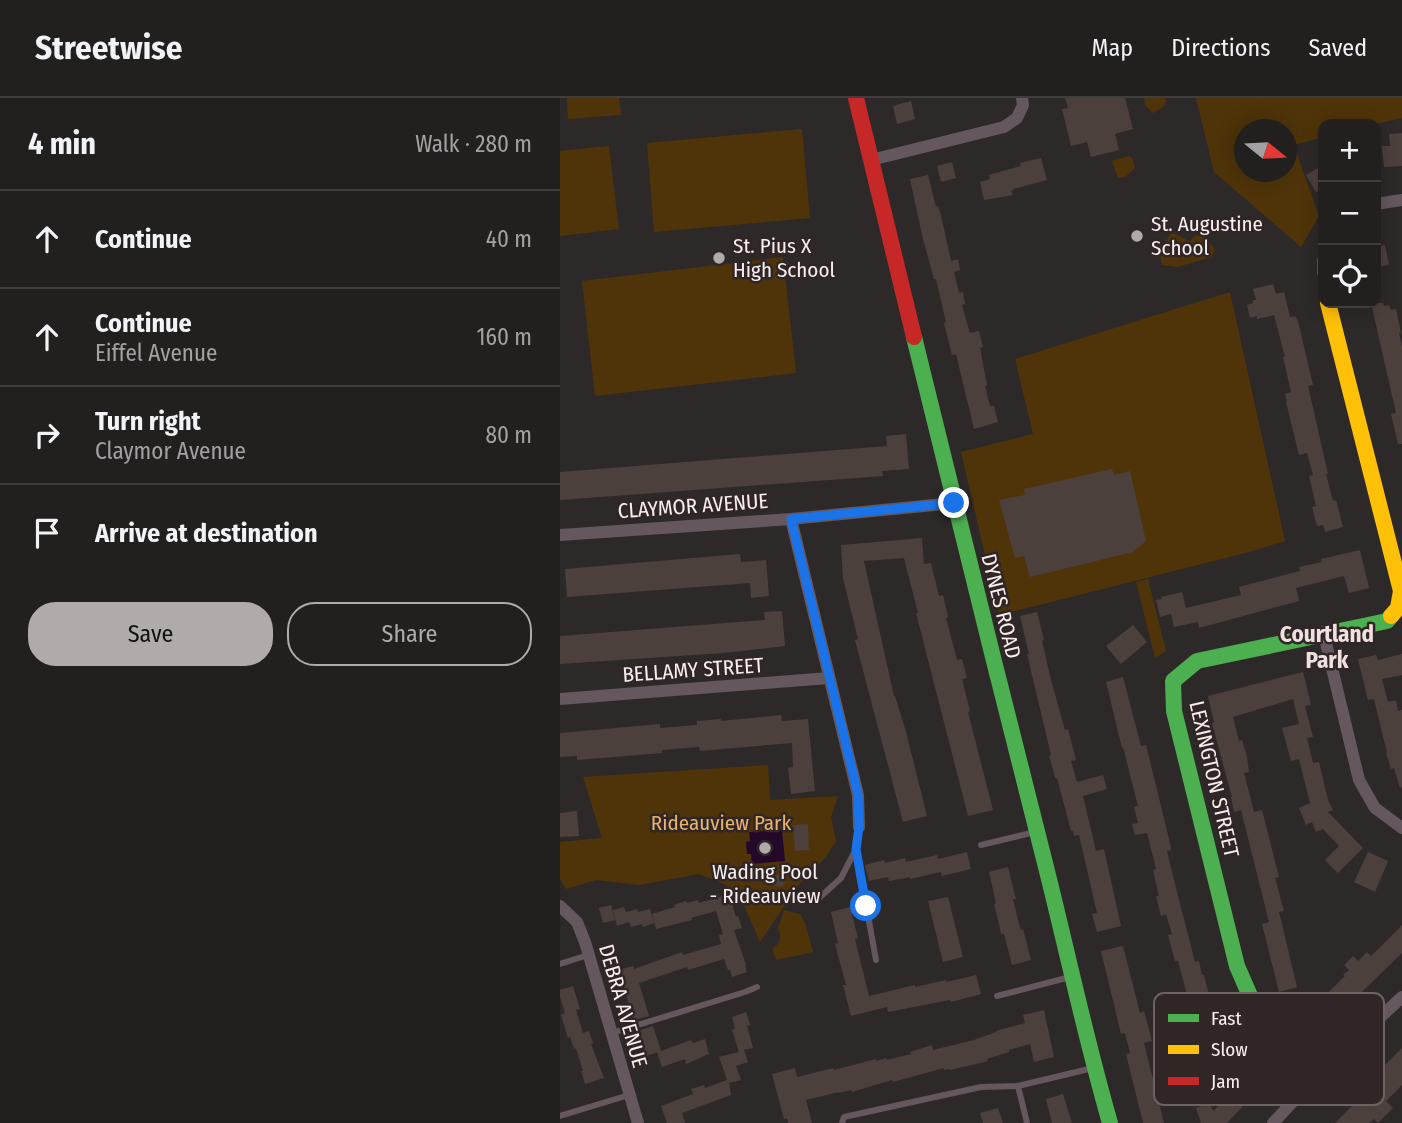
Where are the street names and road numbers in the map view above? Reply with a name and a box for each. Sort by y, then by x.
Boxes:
street label: CLAYMOR AVENUE [617,488,769,524]
street label: DYNES ROAD [975,551,1027,661]
street label: BELLAMY STREET [621,652,765,688]
street label: LEXINGTON STREET [1183,698,1245,860]
street label: DEBRA AVENUE [593,941,653,1071]

